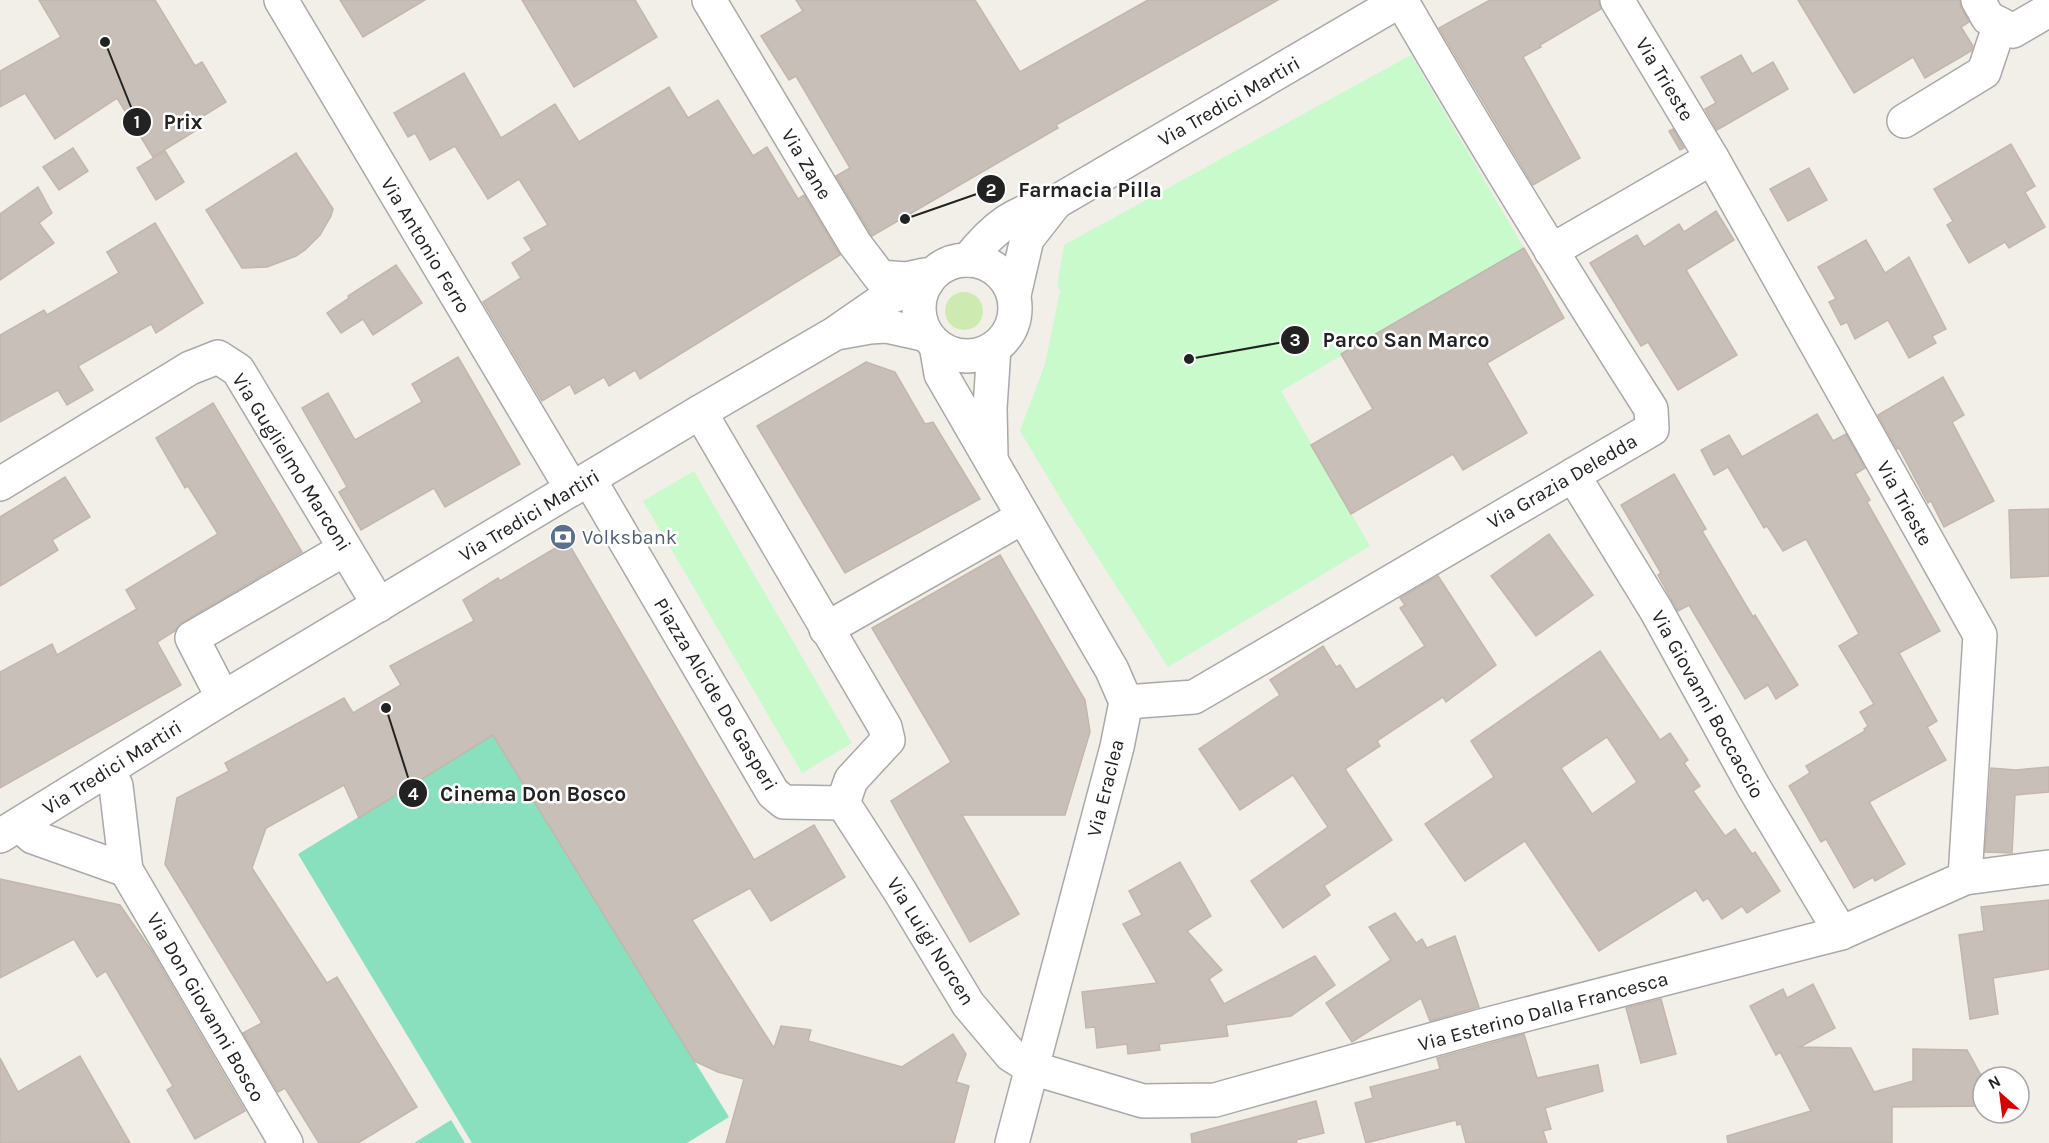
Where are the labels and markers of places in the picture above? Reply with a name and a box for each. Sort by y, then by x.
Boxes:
callout: Prix [122,102,215,141]
callout: Farmacia Pilla [976,170,1173,209]
callout: Parco San Marco [1280,320,1501,359]
bank icon: Volksbank [548,522,578,552]
place label: Volksbank [582,526,677,549]
callout: Cinema Don Bosco [398,774,638,813]

